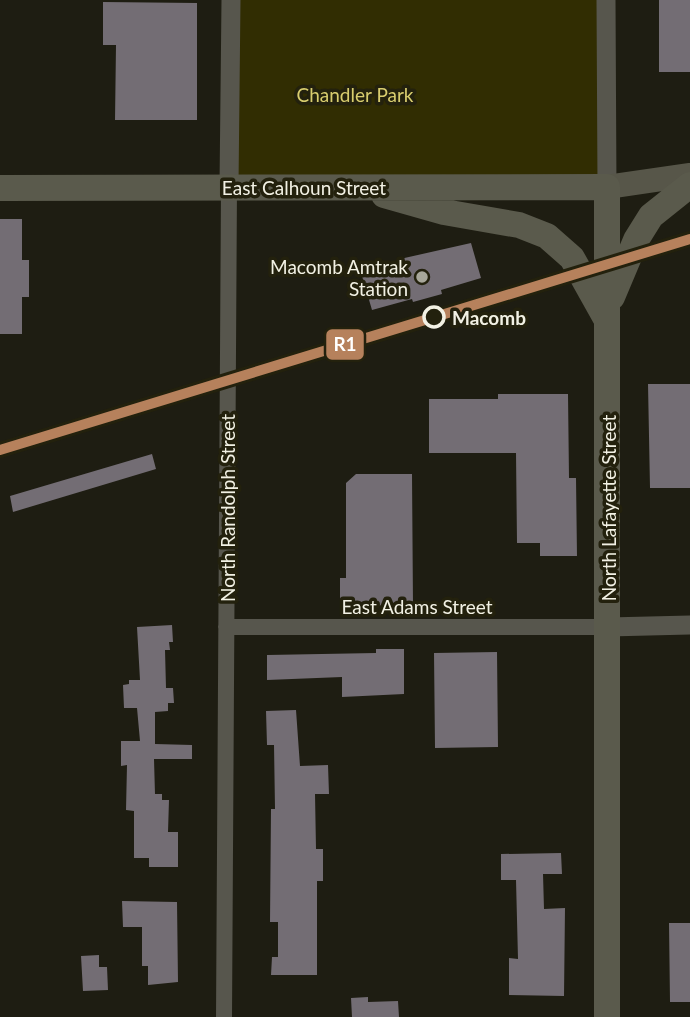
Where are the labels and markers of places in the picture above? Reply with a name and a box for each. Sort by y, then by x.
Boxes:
place label: Macomb Amtrak Station [270,255,408,300]
marker: Macomb Amtrak Station [414,269,430,285]
marker: Macomb [423,306,445,328]
place label: Macomb [452,306,526,329]

